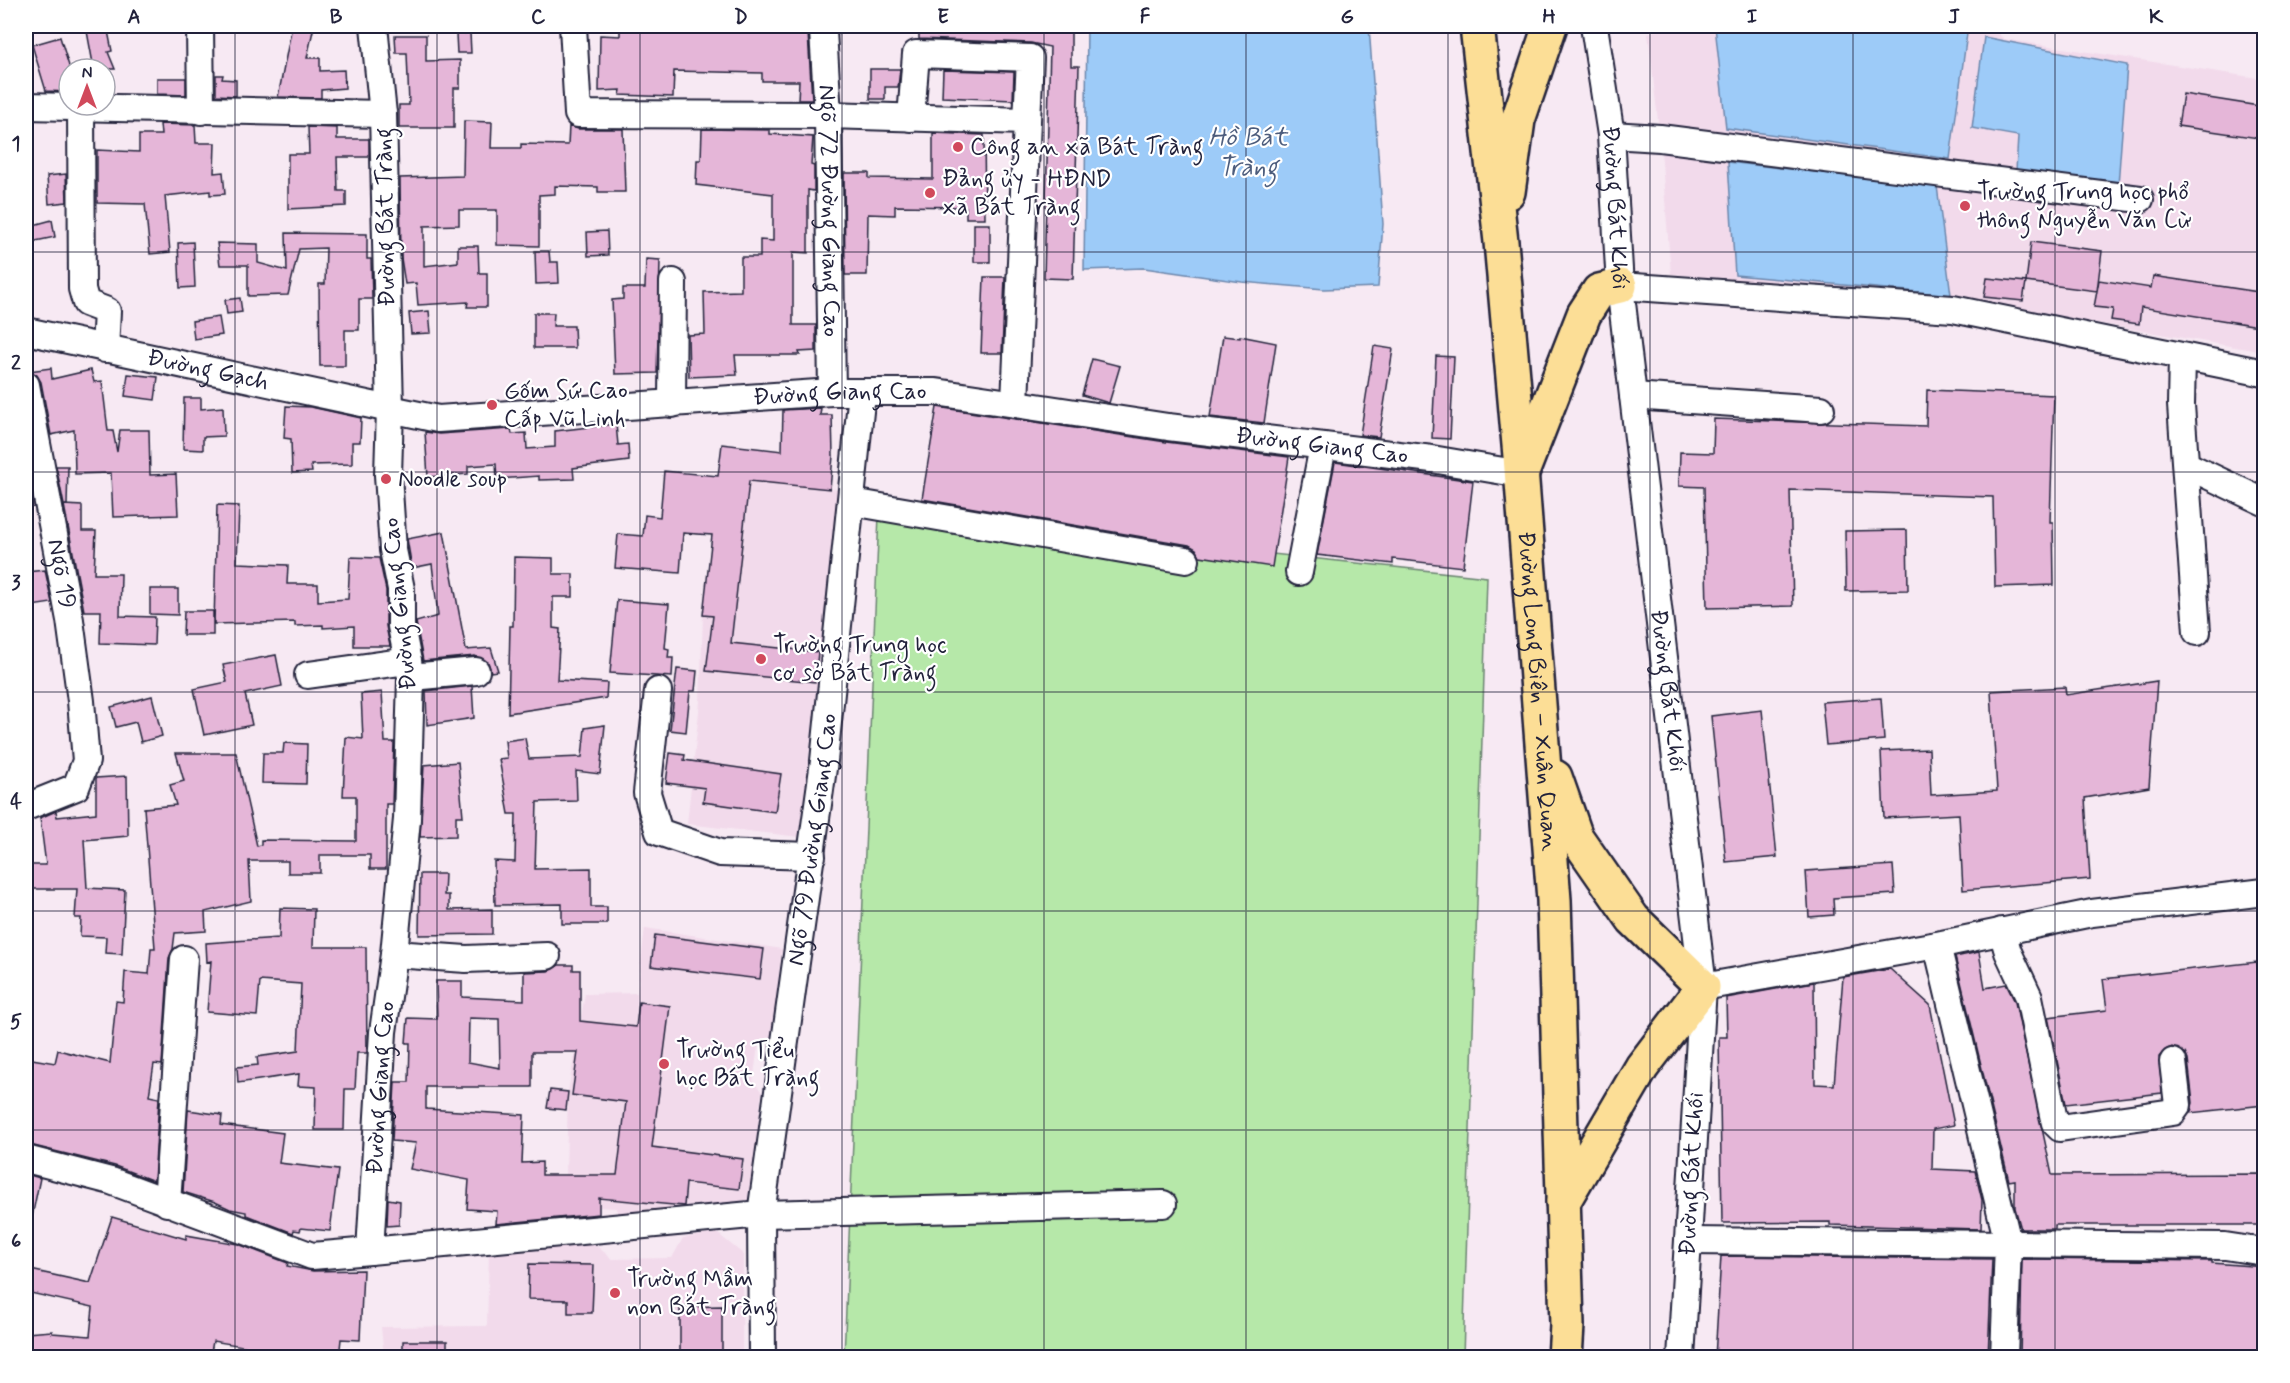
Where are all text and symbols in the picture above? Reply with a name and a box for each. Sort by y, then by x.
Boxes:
text: A [127,4,141,31]
text: B [330,4,343,31]
text: C [531,4,546,31]
text: D [734,4,748,31]
text: E [937,4,949,31]
text: F [1140,4,1151,31]
text: G [1340,4,1354,31]
text: H [1542,4,1556,31]
text: I [1747,4,1757,31]
text: J [1948,4,1960,31]
text: K [2149,4,2164,31]
north arrow [57,57,117,117]
text: N [82,63,92,84]
street label: Ngõ 72 Đường Giang Cao [809,84,847,337]
water label: Hồ Bát Tràng [1208,121,1289,188]
street label: Đường Bát Khối [1594,124,1636,291]
street label: Đường Bát Tràng [369,127,406,307]
text: 1 [12,131,20,158]
place label: Công an xã Bát Tràng [970,132,1203,166]
marker: Công an xã Bát Tràng [951,140,965,154]
place label: Đảng ủy - HĐND xã Bát Tràng [942,164,1112,226]
place label: Trường Trung học phổ thông Nguyễn Văn Cừ [1977,177,2192,239]
marker: Đảng ủy - HĐND xã Bát Tràng [923,186,937,200]
marker: Trường Trung học phổ thông Nguyễn Văn Cừ [1958,199,1972,213]
street label: Đường Gạch [144,342,271,398]
text: 2 [11,350,21,377]
place label: Gốm Sứ Cao Cấp Vũ Linh [504,376,628,435]
street label: Đường Giang Cao [752,377,926,413]
marker: Gốm Sứ Cao Cấp Vũ Linh [485,398,499,412]
street label: Đường Giang Cao [1234,420,1410,471]
place label: Noodle soup [398,464,507,495]
marker: Noodle soup [379,472,393,486]
street label: Đường Giang Cao [376,516,427,692]
street label: Đường Long Biên – Xuân Quan [1510,530,1566,852]
street label: Ngõ 19 [40,536,83,611]
text: 3 [11,570,21,597]
street label: Đường Bát Khối [1643,607,1693,774]
place label: Trường Trung học cơ sở Bát Tràng [773,630,947,692]
marker: Trường Trung học cơ sở Bát Tràng [754,652,768,666]
street label: Ngõ 79 Đường Giang Cao [780,712,844,968]
text: 4 [10,789,22,816]
street label: Đường Giang Cao [359,999,403,1175]
text: 5 [10,1009,22,1036]
place label: Trường Tiểu học Bát Tràng [676,1035,820,1097]
marker: Trường Tiểu học Bát Tràng [657,1057,671,1071]
street label: Đường Bát Khối [1672,1092,1715,1257]
text: 6 [11,1228,21,1255]
place label: Trường Mầm non Bát Tràng [627,1264,776,1326]
marker: Trường Mầm non Bát Tràng [608,1286,622,1300]

